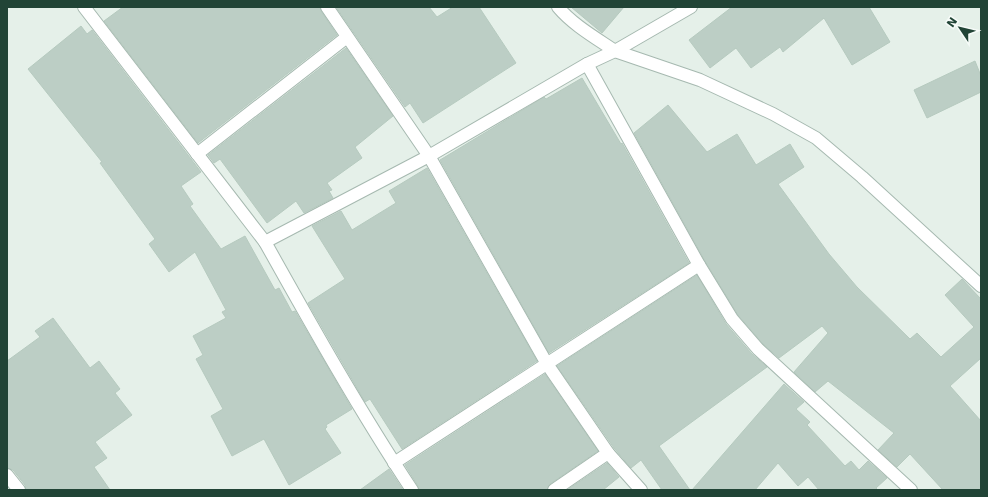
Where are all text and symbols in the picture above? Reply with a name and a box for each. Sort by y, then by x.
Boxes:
north arrow [940,8,980,48]
text: N [944,15,960,30]

